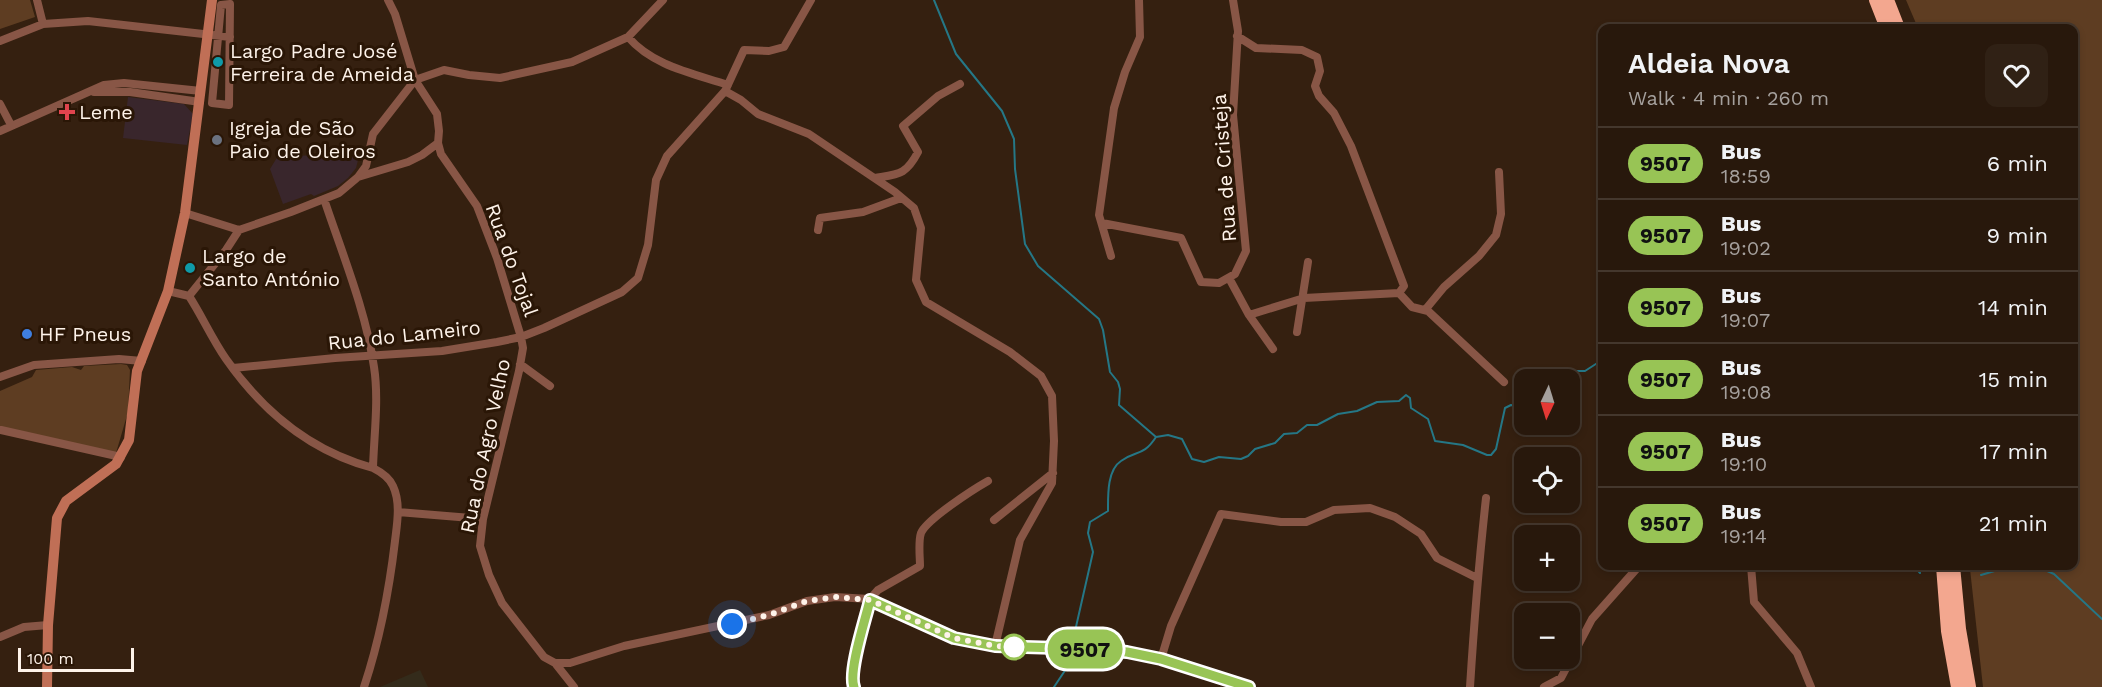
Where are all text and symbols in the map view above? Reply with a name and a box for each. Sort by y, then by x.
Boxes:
place label: Largo Padre José Ferreira de Ameida [230,39,414,86]
button: heart [1985,44,2048,107]
text: Aldeia Nova [1628,47,1790,80]
marker: Largo Padre José Ferreira de Ameida [211,55,225,69]
text: Walk · 4 min · 260 m [1628,86,1829,110]
street label: Rua de Cristeja [1207,93,1241,243]
place label: Leme [79,100,133,124]
marker: Leme [60,105,74,119]
place label: Igreja de São Paio de Oleiros [229,116,376,163]
marker: Igreja de São Paio de Oleiros [210,133,224,147]
text: Bus [1721,139,1761,164]
text: 9507 [1640,151,1691,176]
text: 6 min [1987,151,2048,176]
text: 18:59 [1721,164,1771,188]
street label: Rua do Tojal [480,200,544,320]
text: Bus [1721,211,1761,236]
text: 9507 [1640,223,1691,248]
text: 9 min [1986,223,2048,248]
text: 19:02 [1721,236,1771,260]
place label: Largo de Santo António [202,244,340,291]
marker: Largo de Santo António [183,261,197,275]
text: Bus [1721,283,1761,308]
text: 9507 [1640,295,1691,320]
text: 14 min [1978,295,2048,320]
text: 19:07 [1721,308,1770,332]
street label: Rua do Lameiro [326,315,482,355]
place label: HF Pneus [39,322,131,346]
marker: HF Pneus [20,327,34,341]
text: Bus [1721,355,1761,380]
street label: Rua do Agro Velho [455,357,515,535]
text: 9507 [1640,367,1691,392]
text: 15 min [1979,367,2048,392]
north arrow [1514,369,1580,435]
map controls [1514,369,1580,669]
text: 19:08 [1721,380,1772,404]
text: Bus [1721,427,1761,452]
text: 9507 [1640,439,1691,464]
text: 17 min [1980,439,2048,464]
button: locate [1514,447,1580,513]
text: 19:10 [1721,452,1767,476]
text: Bus [1721,499,1761,524]
text: 9507 [1640,511,1691,536]
text: 21 min [1979,511,2048,536]
text: 19:14 [1721,524,1767,548]
button: + [1514,525,1580,591]
button: − [1514,603,1580,669]
your location [717,609,747,639]
line badge: 9507 [1043,630,1127,668]
unlabelled marker [1001,634,1027,660]
text: 9507 [1060,637,1110,662]
scale bar [18,645,134,672]
text: 100 m [27,649,74,668]

